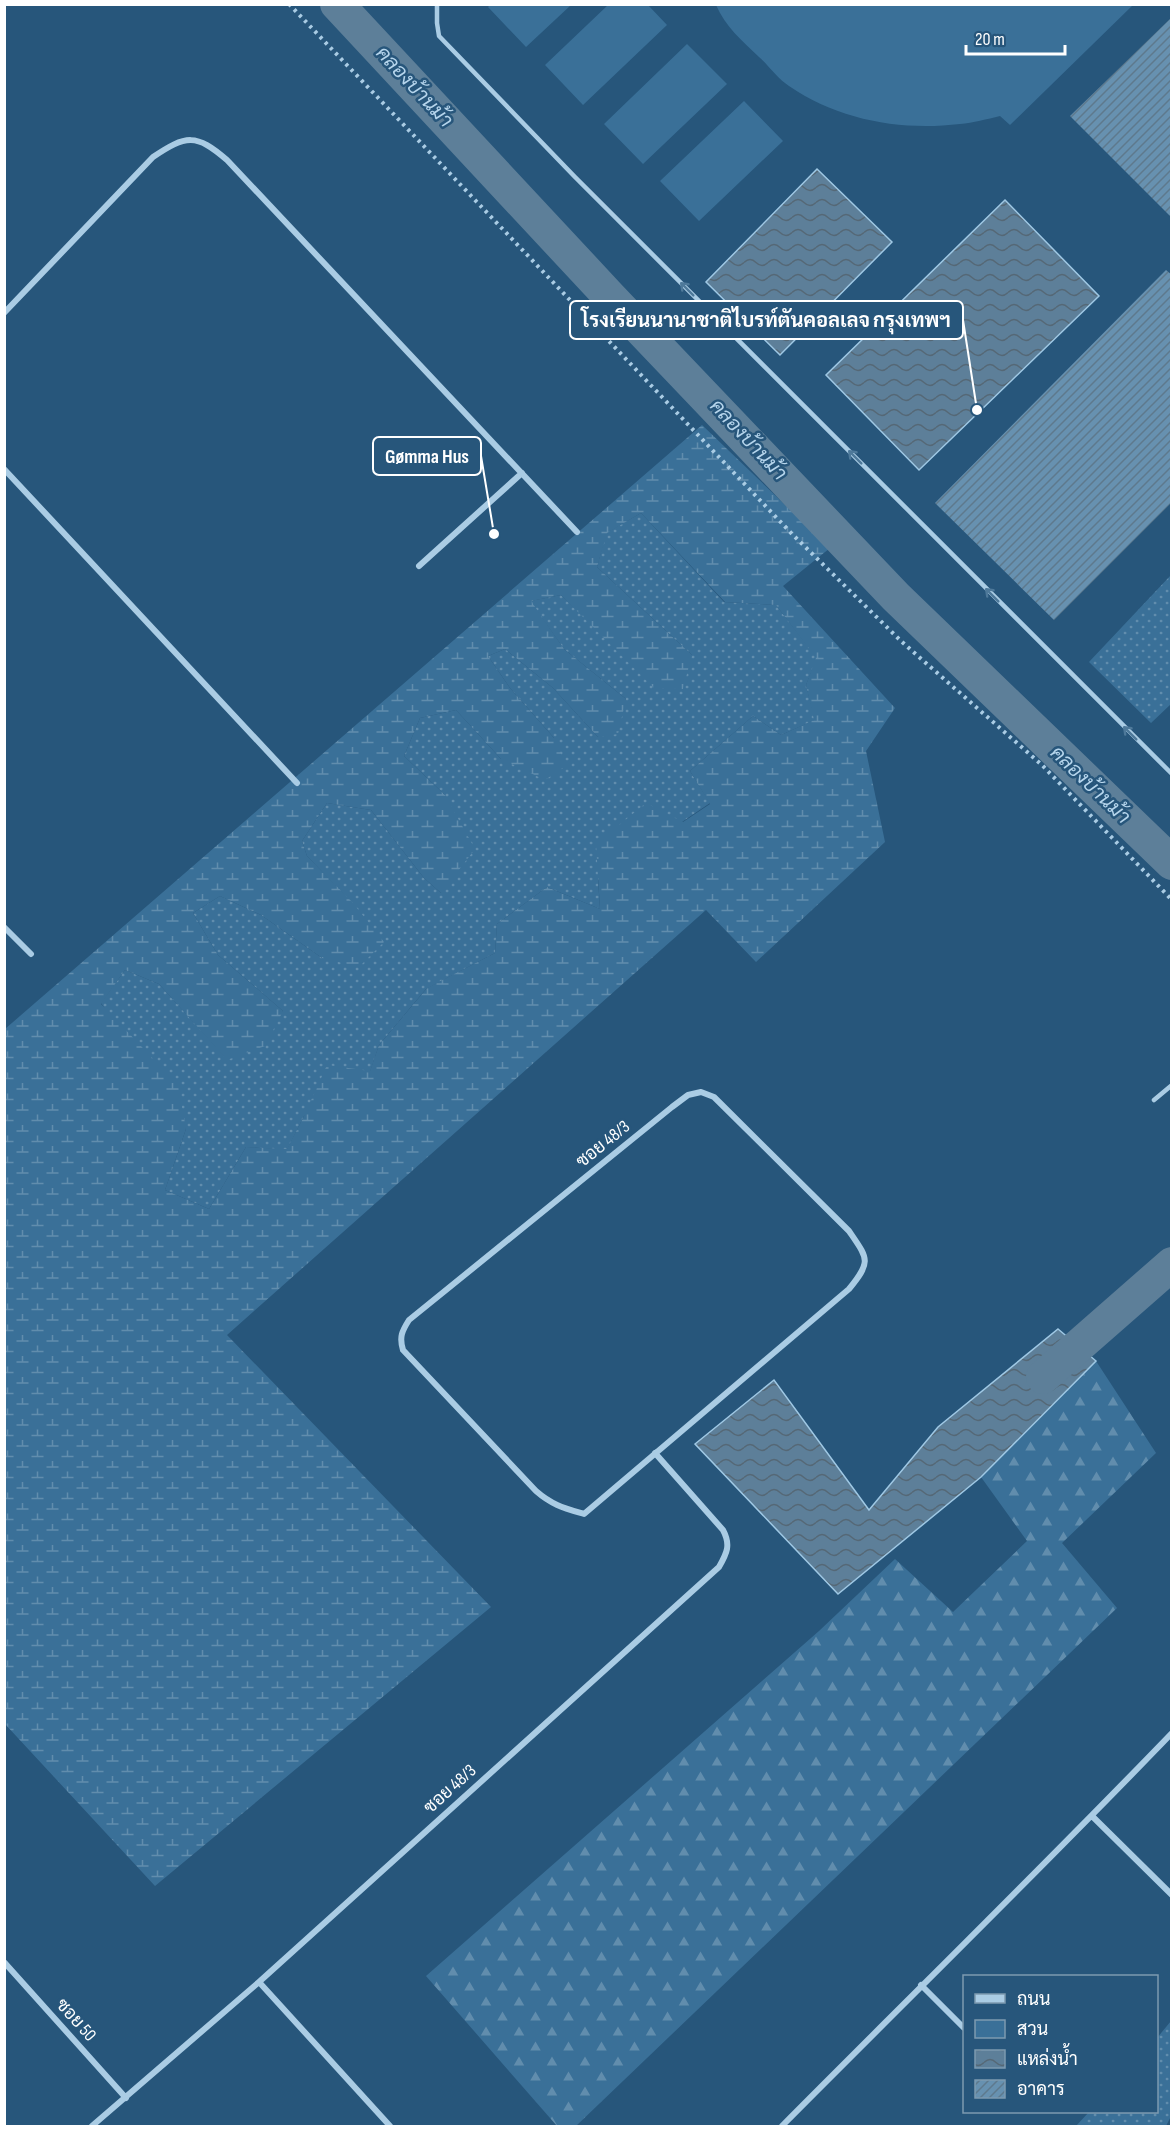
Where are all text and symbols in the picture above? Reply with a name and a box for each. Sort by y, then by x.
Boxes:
scale bar [966,18,1065,56]
text: 20 m [975,29,1005,50]
water label: คลองบ้านม้า [371,40,459,132]
one-way arrow [680,281,695,296]
callout: โรงเรียนนานาชาติไบรท์ตันคอลเลจ กรุงเทพฯ [570,301,963,339]
text: โรงเรียนนานาชาติไบรท์ตันคอลเลจ กรุงเทพฯ [580,306,951,335]
water label: คลองบ้านม้า [705,393,793,485]
callout: Gømma Hus [373,437,481,475]
text: Gømma Hus [385,445,469,469]
one-way arrow [847,449,862,464]
one-way arrow [985,587,1000,602]
one-way arrow [1123,725,1138,740]
water label: คลองบ้านม้า [1045,740,1136,829]
street label: ซอย 48/3 [572,1116,634,1172]
street label: ซอย 48/3 [420,1760,480,1818]
legend [963,1975,1158,2113]
text: ถนน [1017,1989,1050,2010]
street label: ซอย 50 [51,1994,101,2046]
text: สวน [1017,2019,1048,2040]
text: แหล่งน้ำ [1017,2043,1078,2070]
text: อาคาร [1017,2079,1065,2100]

